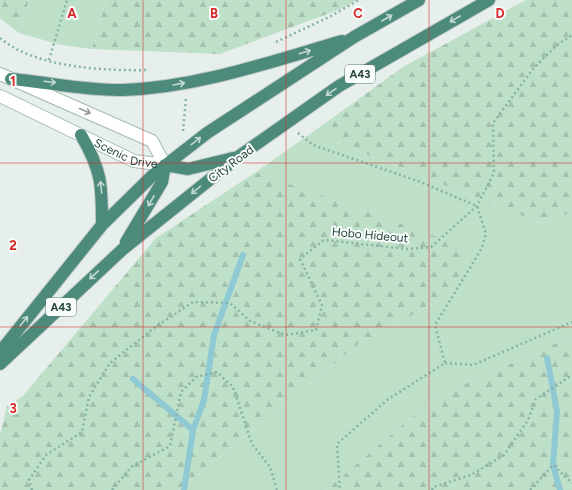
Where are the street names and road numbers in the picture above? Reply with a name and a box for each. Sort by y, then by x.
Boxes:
road number: A43 [345,65,375,83]
street label: Scenic Drive [92,136,159,171]
street label: City Road [206,142,256,186]
street label: Hobo Hideout [331,225,409,245]
road number: A43 [46,298,76,316]

